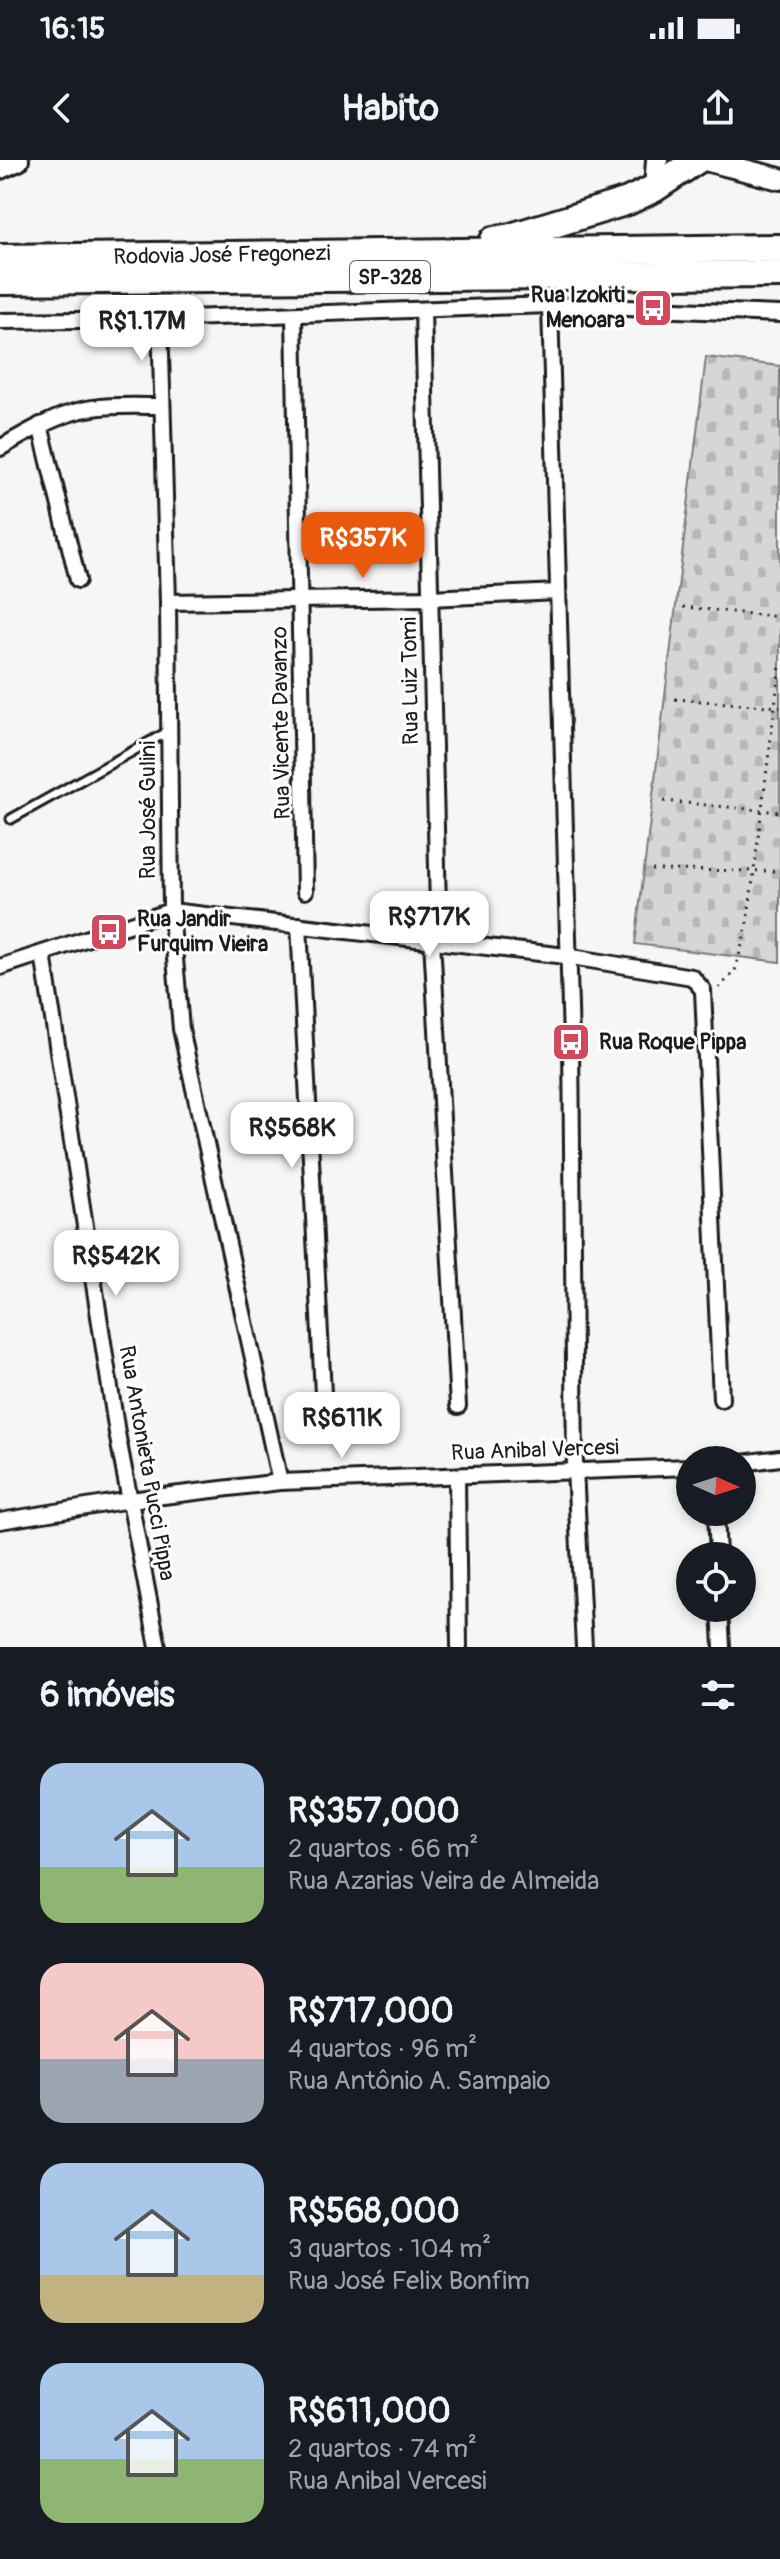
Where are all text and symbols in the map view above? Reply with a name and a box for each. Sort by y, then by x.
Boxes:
text: 16:15 [40,10,105,47]
icon: back [40,86,84,130]
text: Habito [341,86,439,131]
icon: share [696,86,740,130]
street label: Rodovia José Fregonezi [113,239,331,271]
road number: SP-328 [350,261,430,293]
place label: Rua Izokiti Menoara [531,281,625,334]
bus stop icon: Rua Izokiti Menoara [632,287,674,329]
pin: R$1.17M [68,295,216,363]
text: R$1.17M [98,305,186,337]
pin: R$357K [298,512,428,580]
text: R$357K [319,522,407,554]
street label: Rua Luiz Tomi [395,617,425,745]
street label: Rua Vicente Davanzo [265,626,297,820]
street label: Rua José Gulini [134,741,162,879]
pin: R$717K [364,891,494,959]
text: R$717K [388,901,470,933]
place label: Rua Jandir Furquim Vieira [137,905,268,958]
bus stop icon: Rua Jandir Furquim Vieira [88,911,130,953]
bus stop icon: Rua Roque Pippa [550,1021,592,1063]
place label: Rua Roque Pippa [599,1028,746,1056]
pin: R$568K [227,1102,357,1170]
text: R$568K [248,1112,336,1144]
pin: R$542K [51,1230,181,1298]
text: R$542K [72,1240,160,1272]
street label: Rua Antonieta Pucci Pippa [113,1343,181,1583]
pin: R$611K [277,1392,407,1460]
text: R$611K [302,1402,382,1434]
street label: Rua Anibal Vercesi [450,1433,620,1467]
north arrow [676,1446,756,1526]
map controls [676,1446,756,1622]
button: locate [676,1542,756,1622]
icon: filters [696,1673,740,1717]
text: 6 imóveis [40,1674,175,1717]
text: R$357,000 [288,1790,460,1833]
icon: home [104,1795,200,1891]
text: 2 quartos · 66 m² [288,1833,478,1865]
text: Rua Azarias Veira de Almeida [288,1865,599,1897]
text: R$717,000 [288,1990,454,2033]
icon: home [104,1995,200,2091]
text: 4 quartos · 96 m² [288,2033,477,2065]
text: Rua Antônio A. Sampaio [288,2065,550,2097]
text: R$568,000 [288,2190,460,2233]
icon: home [104,2195,200,2291]
text: 3 quartos · 104 m² [288,2233,491,2265]
text: Rua José Felix Bonfim [288,2265,530,2297]
text: R$611,000 [288,2390,451,2433]
icon: home [104,2395,200,2491]
text: 2 quartos · 74 m² [288,2433,477,2465]
text: Rua Anibal Vercesi [288,2465,487,2497]

